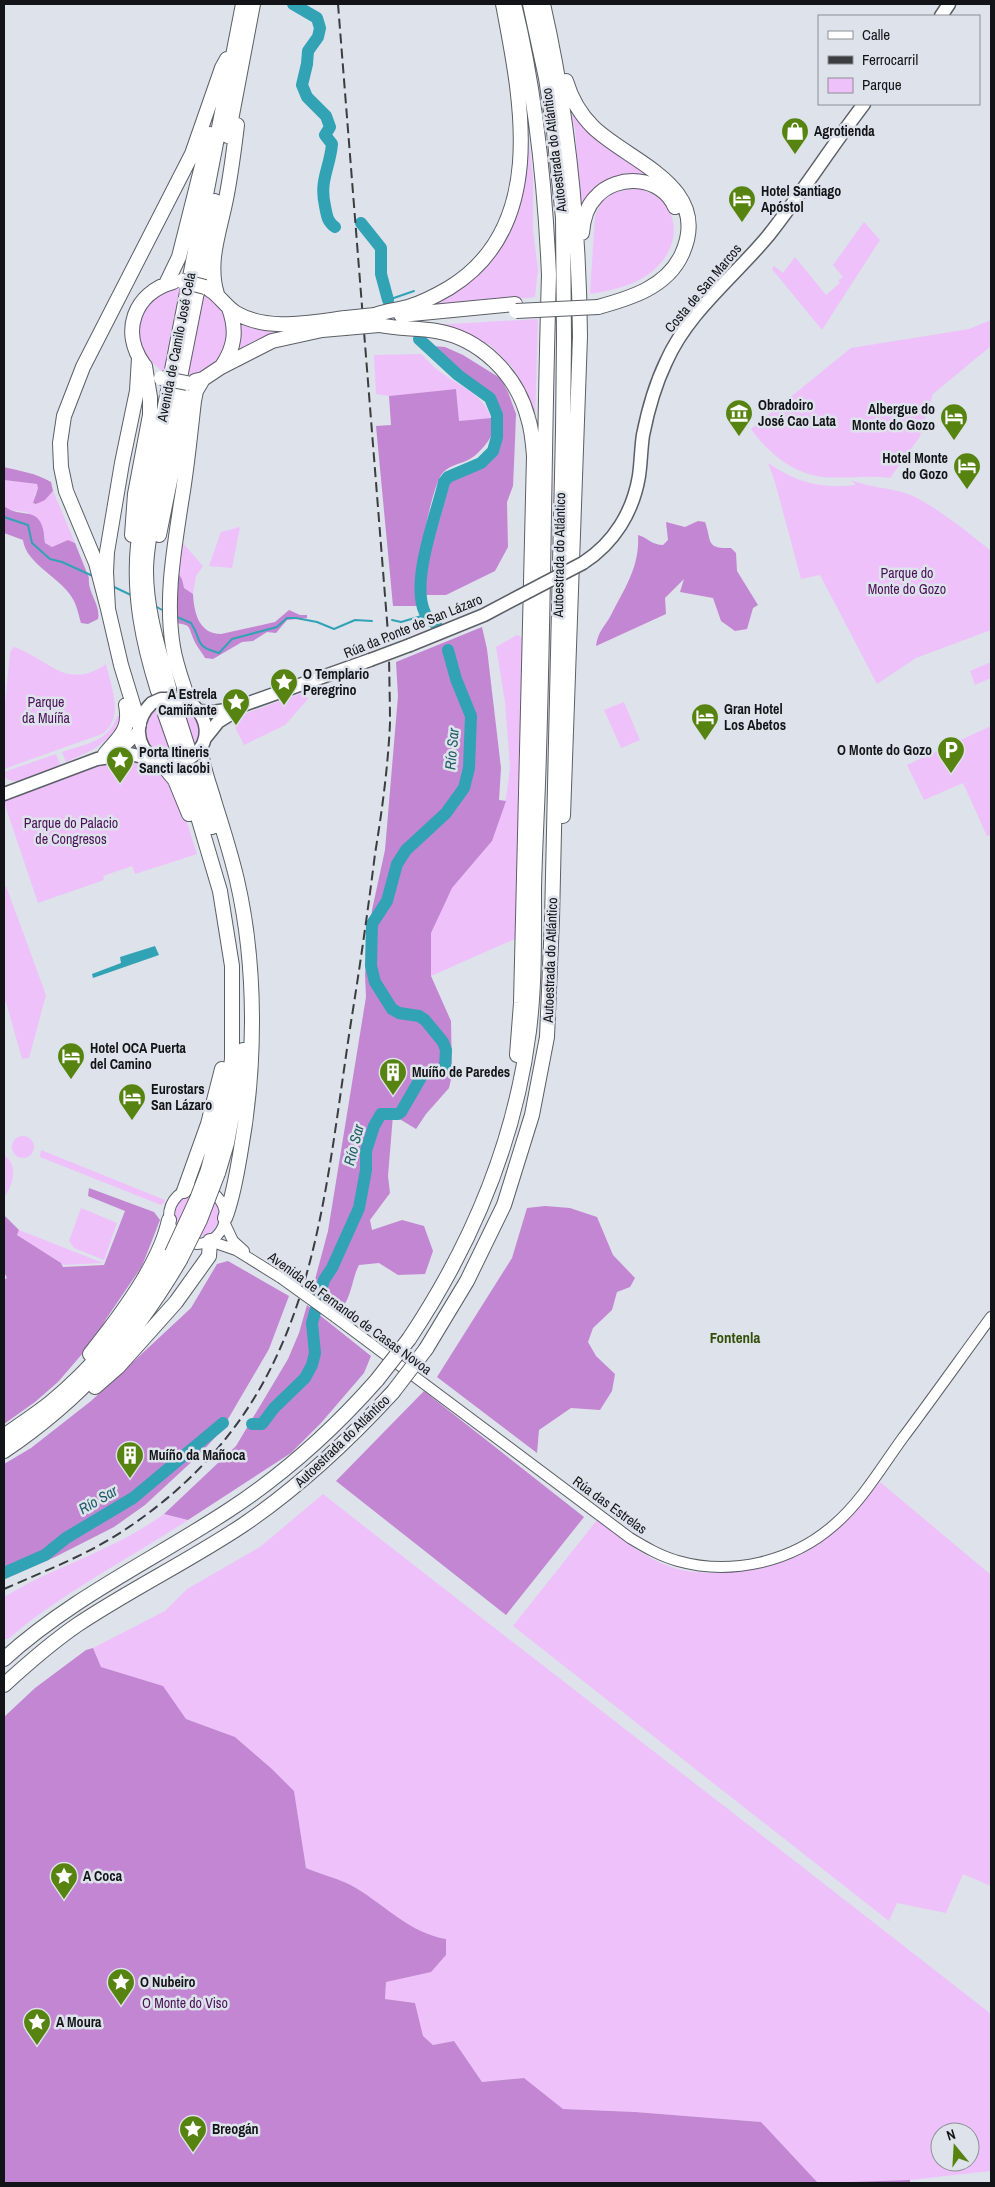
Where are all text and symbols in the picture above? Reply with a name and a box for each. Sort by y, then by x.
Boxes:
legend [818,15,980,105]
text: Calle [862,24,890,45]
text: Ferrocarril [862,49,918,70]
text: Parque [862,74,902,95]
street label: Autoestrada do Atlántico [537,87,571,214]
shop icon: Agrotienda [780,116,810,155]
place label: Agrotienda [814,122,875,140]
place label: Hotel Santiago Apóstol [761,182,841,216]
hotel icon: Hotel Santiago Apóstol [727,184,757,223]
street label: Costa de San Marcos [661,240,746,336]
street label: Avenida de Camilo José Cela [153,270,199,424]
place label: Obradoiro José Cao Lata [758,396,836,430]
museum icon: Obradoiro José Cao Lata [724,398,754,437]
place label: Albergue do Monte do Gozo [852,400,935,434]
hotel icon: Albergue do Monte do Gozo [939,402,969,441]
place label: Hotel Monte do Gozo [882,449,948,483]
hotel icon: Hotel Monte do Gozo [952,451,982,490]
street label: Autoestrada do Atlántico [549,492,569,619]
park label: Parque do Monte do Gozo [868,564,946,598]
street label: Rúa da Ponte de San Lázaro [341,590,485,662]
place label: O Templario Peregrino [303,665,369,699]
place icon: O Templario Peregrino [269,667,299,706]
place label: A Estrela Camiñante [158,685,218,719]
place icon: A Estrela Camiñante [221,687,251,726]
park label: Parque da Muíña [22,693,71,727]
place label: Gran Hotel Los Abetos [724,700,786,734]
hotel icon: Gran Hotel Los Abetos [690,702,720,741]
water label: Río Sar [439,726,464,771]
parking icon: O Monte do Gozo [936,735,966,774]
place label: O Monte do Gozo [837,741,932,759]
place label: Porta Itineris Sancti Iacobi [139,743,210,777]
place icon: Porta Itineris Sancti Iacobi [105,745,135,784]
park label: Parque do Palacio de Congresos [24,814,118,848]
street label: Autoestrada do Atlántico [539,897,561,1024]
place label: Hotel OCA Puerta del Camino [90,1039,187,1073]
hotel icon: Hotel OCA Puerta del Camino [56,1041,86,1080]
building icon: Muíño de Paredes [378,1057,408,1096]
place label: Muíño de Paredes [412,1063,510,1081]
place label: Eurostars San Lázaro [151,1080,212,1114]
hotel icon: Eurostars San Lázaro [117,1082,147,1121]
water label: Río Sar [338,1121,369,1168]
street label: Avenida de Fernando de Casas Novoa [264,1247,436,1379]
district label: Fontenla [710,1327,760,1348]
street label: Autoestrada do Atlántico [290,1391,393,1492]
building icon: Muíño da Mañoca [115,1440,145,1479]
place label: Muíño da Mañoca [149,1446,246,1464]
street label: Rúa das Estrelas [569,1472,651,1538]
water label: Río Sar [74,1480,122,1519]
place icon: A Coca [49,1861,79,1900]
place label: A Coca [83,1867,123,1885]
place icon: O Nubeiro [106,1967,136,2006]
place label: O Nubeiro [140,1973,196,1991]
park label: O Monte do Viso [142,1994,228,2012]
place icon: A Moura [22,2007,52,2046]
place label: A Moura [56,2013,102,2031]
place icon: Breogán [178,2114,208,2153]
place label: Breogán [212,2120,259,2138]
north arrow [930,2122,980,2172]
text: N [944,2125,958,2144]

